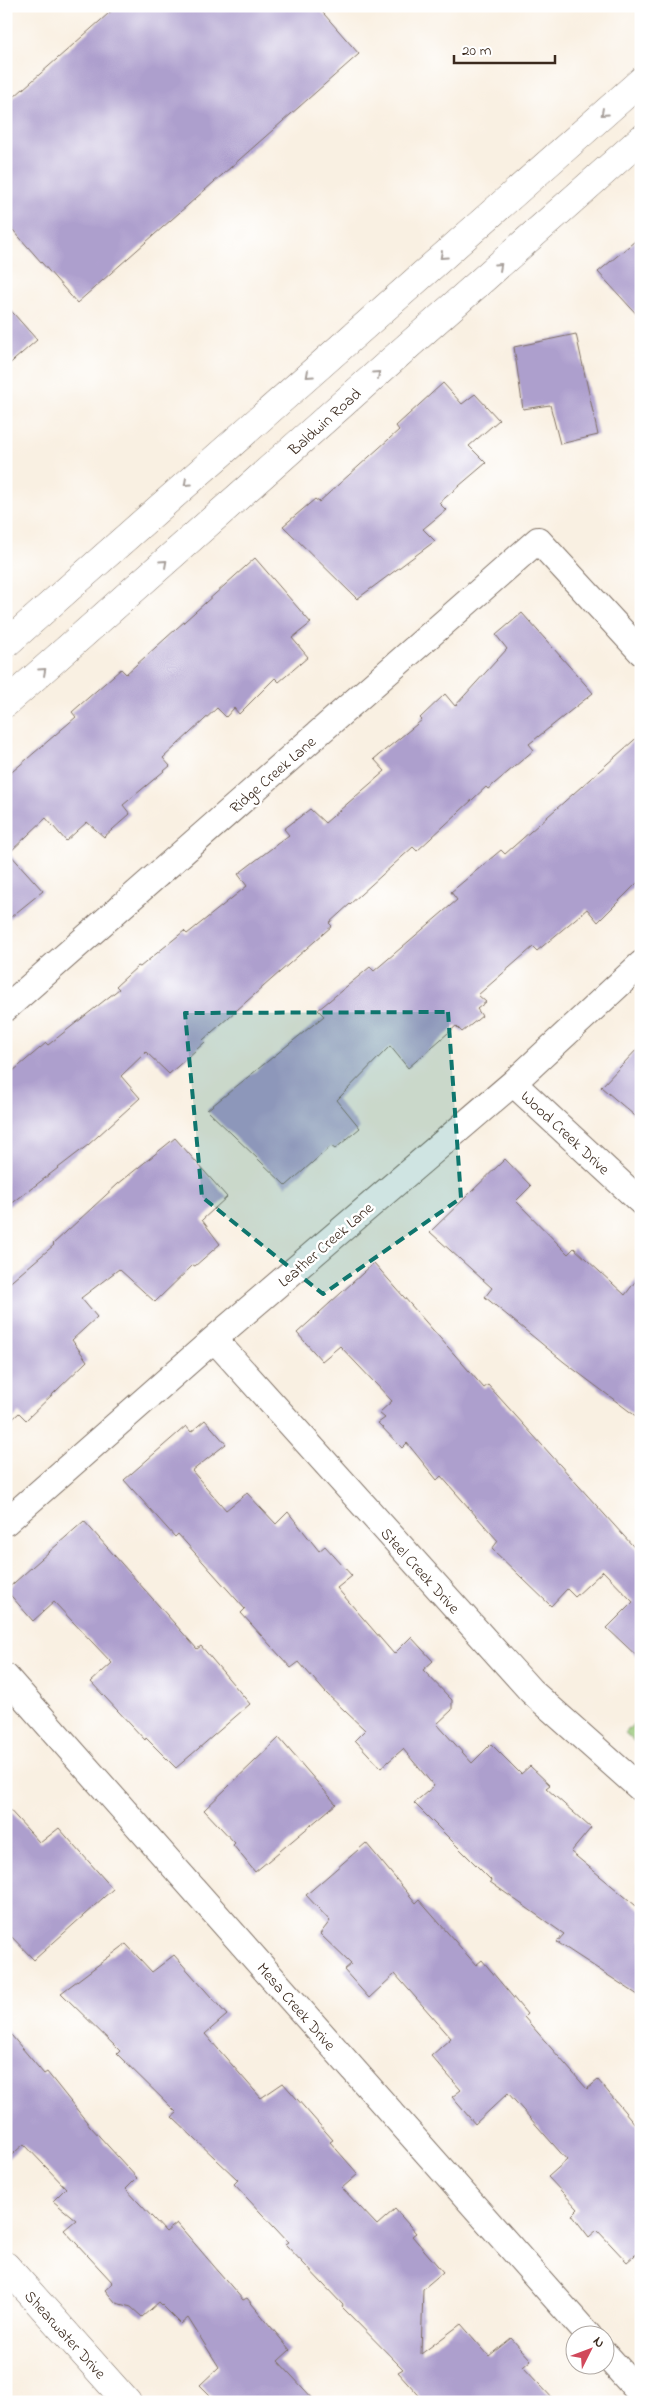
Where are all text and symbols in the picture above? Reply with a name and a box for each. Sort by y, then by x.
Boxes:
scale bar [454,32,556,64]
text: 20 m [462,40,492,62]
one-way arrow [601,107,610,116]
one-way arrow [440,250,449,259]
one-way arrow [493,262,502,271]
one-way arrow [305,369,314,378]
one-way arrow [372,370,381,379]
street label: Baldwin Road [283,383,367,463]
one-way arrow [184,477,193,486]
one-way arrow [159,560,168,569]
one-way arrow [37,668,46,677]
street label: Ridge Creek Lane [225,731,322,820]
street label: Wood Creek Drive [515,1086,615,1182]
street label: Leather Creek Lane [273,1197,380,1294]
street label: Steel Creek Drive [374,1523,466,1621]
street label: Mesa Creek Drive [250,1958,341,2057]
street label: Shearwater Drive [18,2285,112,2386]
north arrow [564,2326,614,2376]
text: N [588,2332,610,2353]

